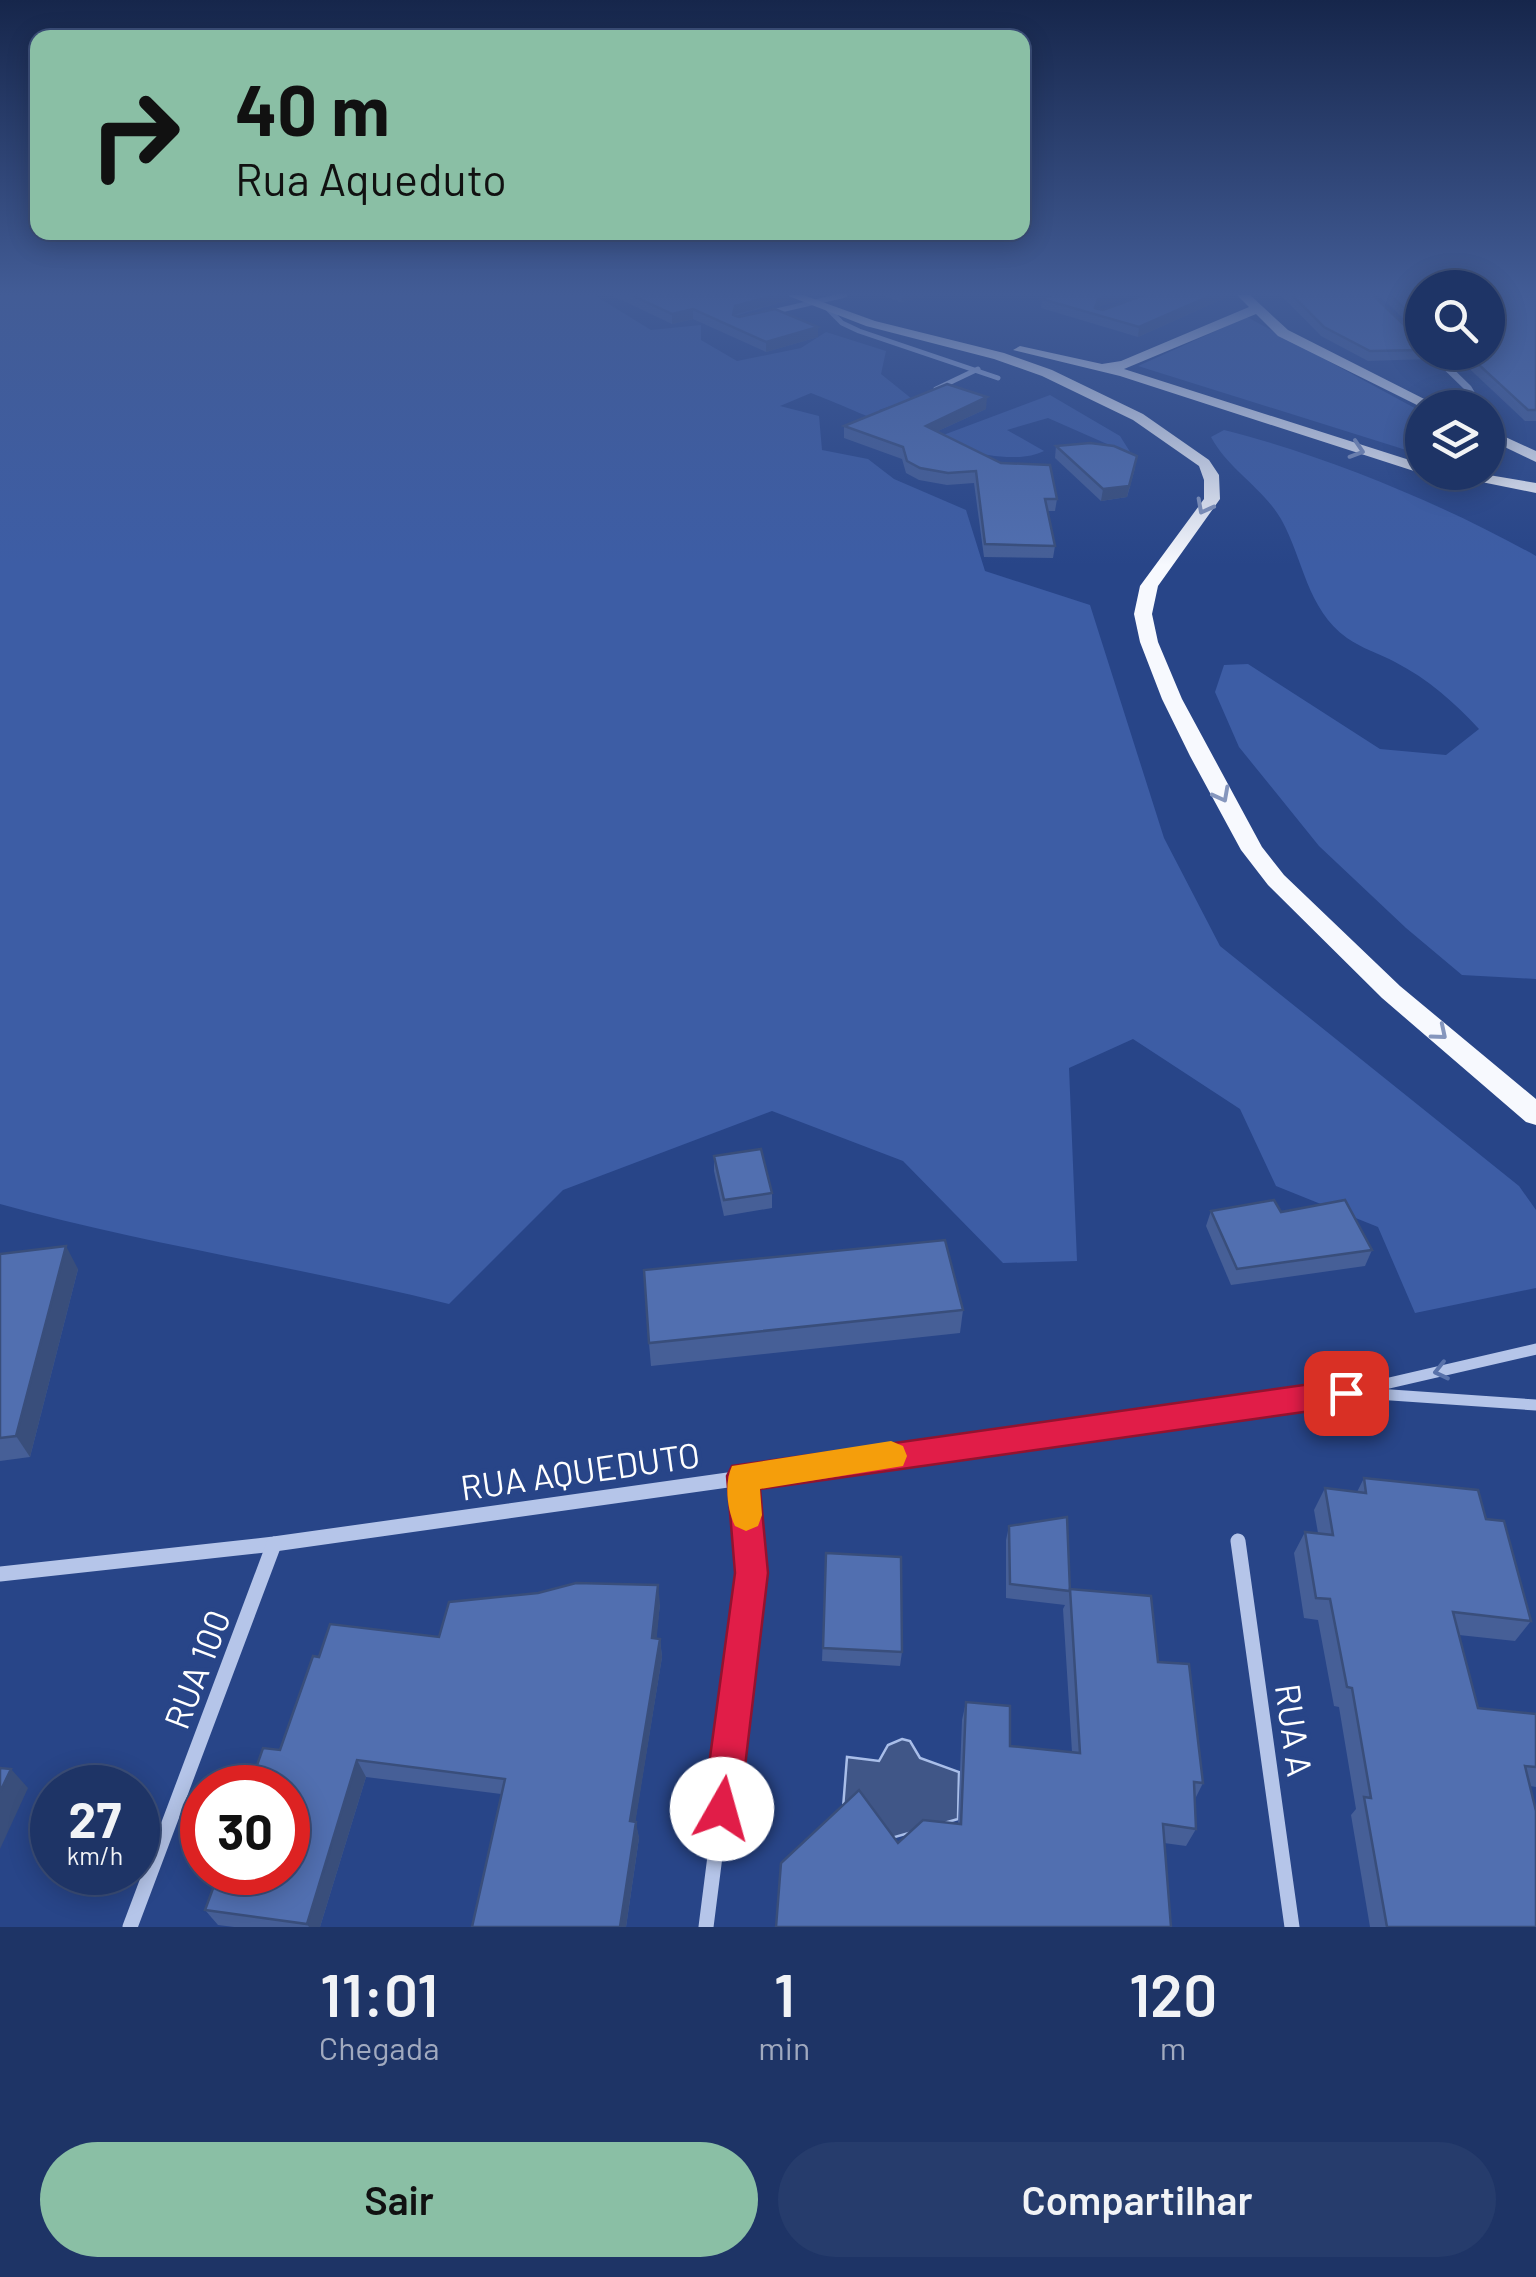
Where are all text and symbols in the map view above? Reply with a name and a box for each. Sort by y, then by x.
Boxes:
text: 40 m [235,66,390,150]
icon: right [70,70,200,200]
text: Rua Aqueduto [235,151,507,205]
map controls [1405,270,1505,490]
button: search [1405,270,1505,370]
button: layers [1405,390,1505,490]
one-way arrow [1347,438,1364,459]
one-way arrow [1197,496,1216,515]
one-way arrow [1210,785,1230,803]
one-way arrow [1428,1021,1446,1039]
pin [1304,1351,1389,1436]
one-way arrow [1433,1359,1450,1380]
icon: arrive [1319,1366,1374,1421]
street label: RUA AQUEDUTO [458,1432,702,1508]
street label: RUA 100 [154,1604,238,1734]
street label: RUA A [1268,1681,1322,1779]
position arrow [670,1757,774,1861]
speed limit sign: 30 [180,1765,310,1895]
text: 27 [69,1788,121,1848]
text: km/h [67,1840,123,1870]
text: 11:01 [320,1957,438,2029]
text: 1 [774,1957,795,2029]
text: 120 [1129,1957,1217,2029]
text: Chegada [319,2028,440,2066]
text: min [758,2028,810,2066]
text: m [1160,2028,1186,2066]
button: Sair [40,2142,758,2257]
button: Compartilhar [778,2142,1496,2257]

